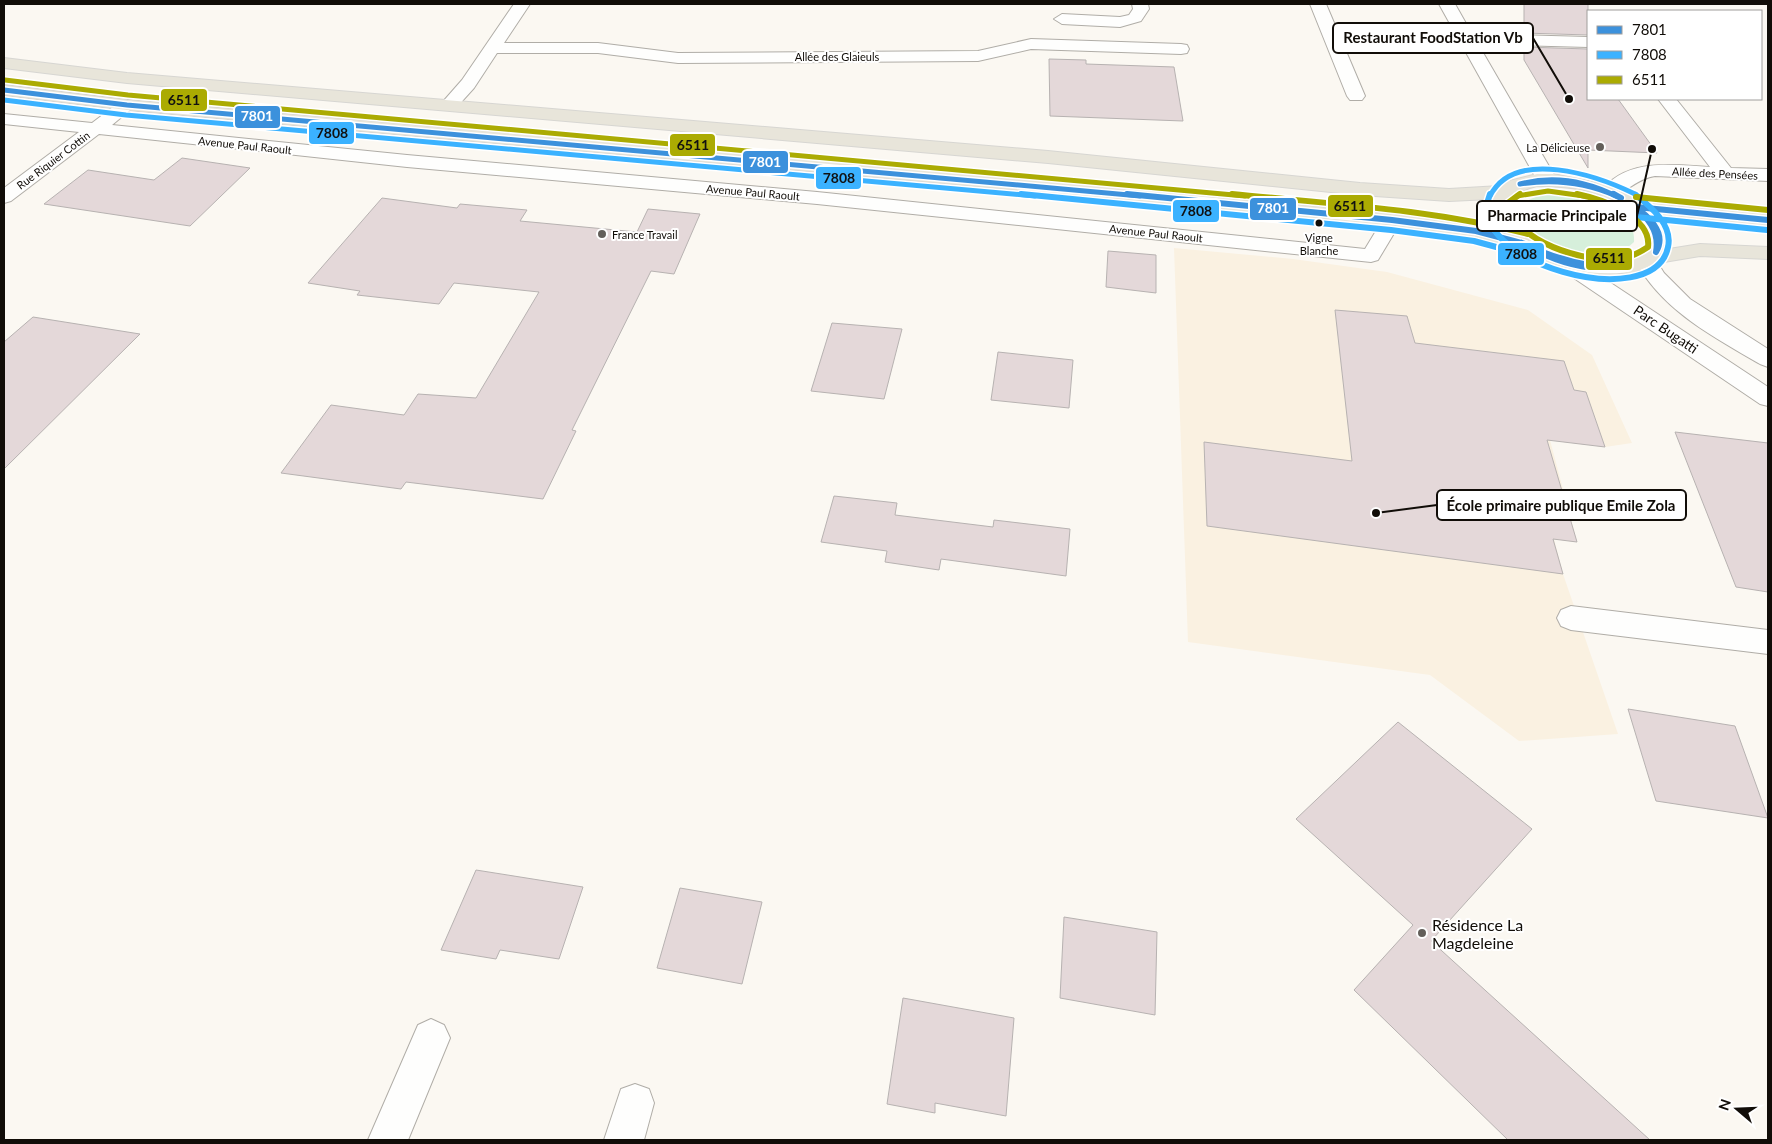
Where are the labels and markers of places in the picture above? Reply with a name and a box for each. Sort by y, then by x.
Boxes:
callout: Restaurant FoodStation Vb [1333,23,1533,53]
place label: La Délicieuse [1526,141,1590,154]
marker: La Délicieuse [1594,141,1606,153]
callout: Pharmacie Principale [1477,201,1637,231]
marker: Vigne Blanche [1314,218,1324,228]
marker: France Travail [596,228,608,240]
place label: France Travail [612,228,678,241]
place label: Vigne Blanche [1300,231,1338,257]
callout: École primaire publique Emile Zola [1437,490,1686,520]
place label: Résidence La Magdeleine [1432,915,1523,952]
marker: Résidence La Magdeleine [1416,927,1428,939]

